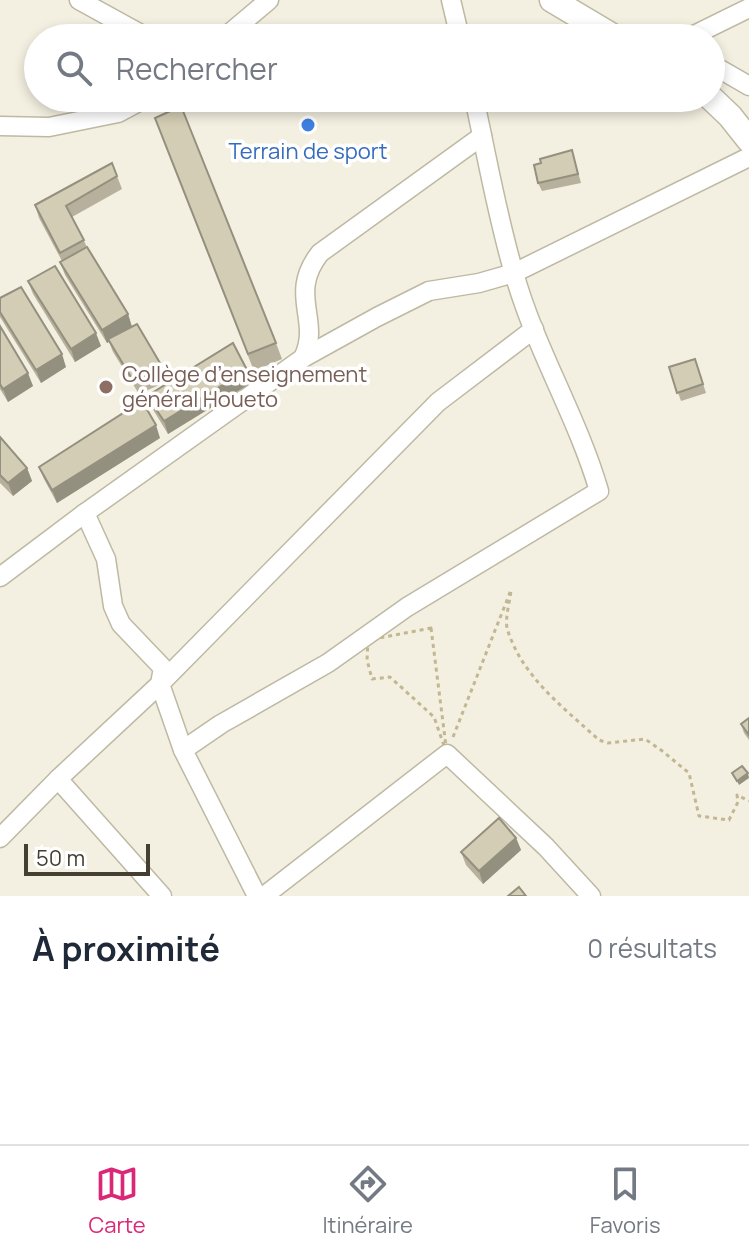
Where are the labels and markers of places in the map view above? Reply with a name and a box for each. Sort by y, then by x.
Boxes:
marker: Terrain de sport [299,116,317,134]
place label: Terrain de sport [228,136,388,166]
place label: Collège d’enseignement général Houeto [122,359,367,414]
marker: Collège d’enseignement général Houeto [97,378,115,396]

